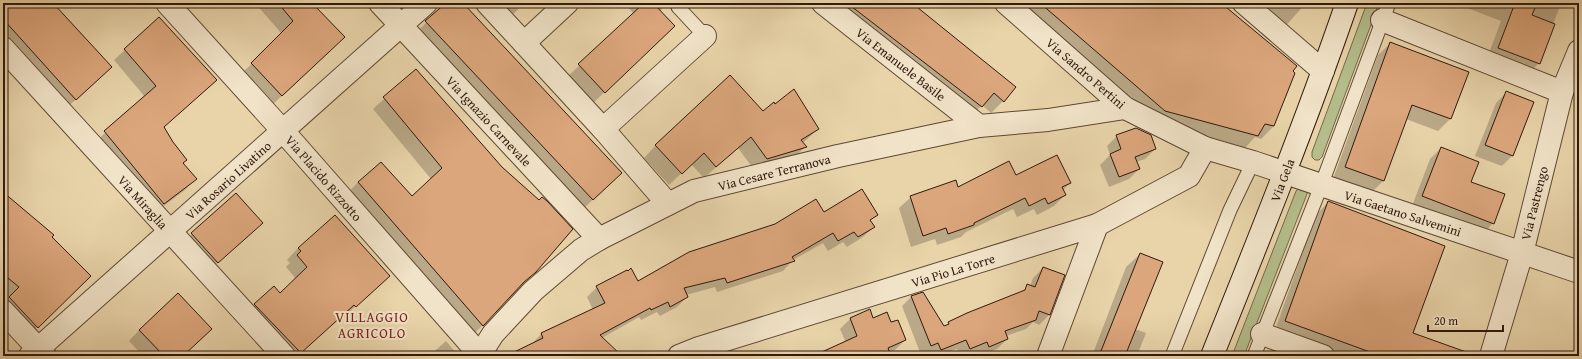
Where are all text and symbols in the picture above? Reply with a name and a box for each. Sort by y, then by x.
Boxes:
street label: Via Emanuele Basile [852,23,950,106]
street label: Via Sandro Pertini [1042,33,1130,114]
street label: Via Ignazio Carnevale [441,72,536,171]
street label: Via Placido Rizzotto [281,131,367,226]
street label: Via Rosario Livatino [181,136,276,224]
street label: Via Cesare Terranova [716,149,833,196]
street label: Via Gela [1266,155,1300,204]
street label: Via Pastrengo [1516,164,1553,242]
street label: Via Miraglia [113,171,173,234]
street label: Via Gaetano Salvemini [1342,186,1464,242]
street label: Via Pio La Torre [909,249,997,292]
district label: VILLAGGIO AGRICOLO [335,307,409,343]
scale bar [1428,307,1503,333]
text: 20 m [1434,312,1458,329]

